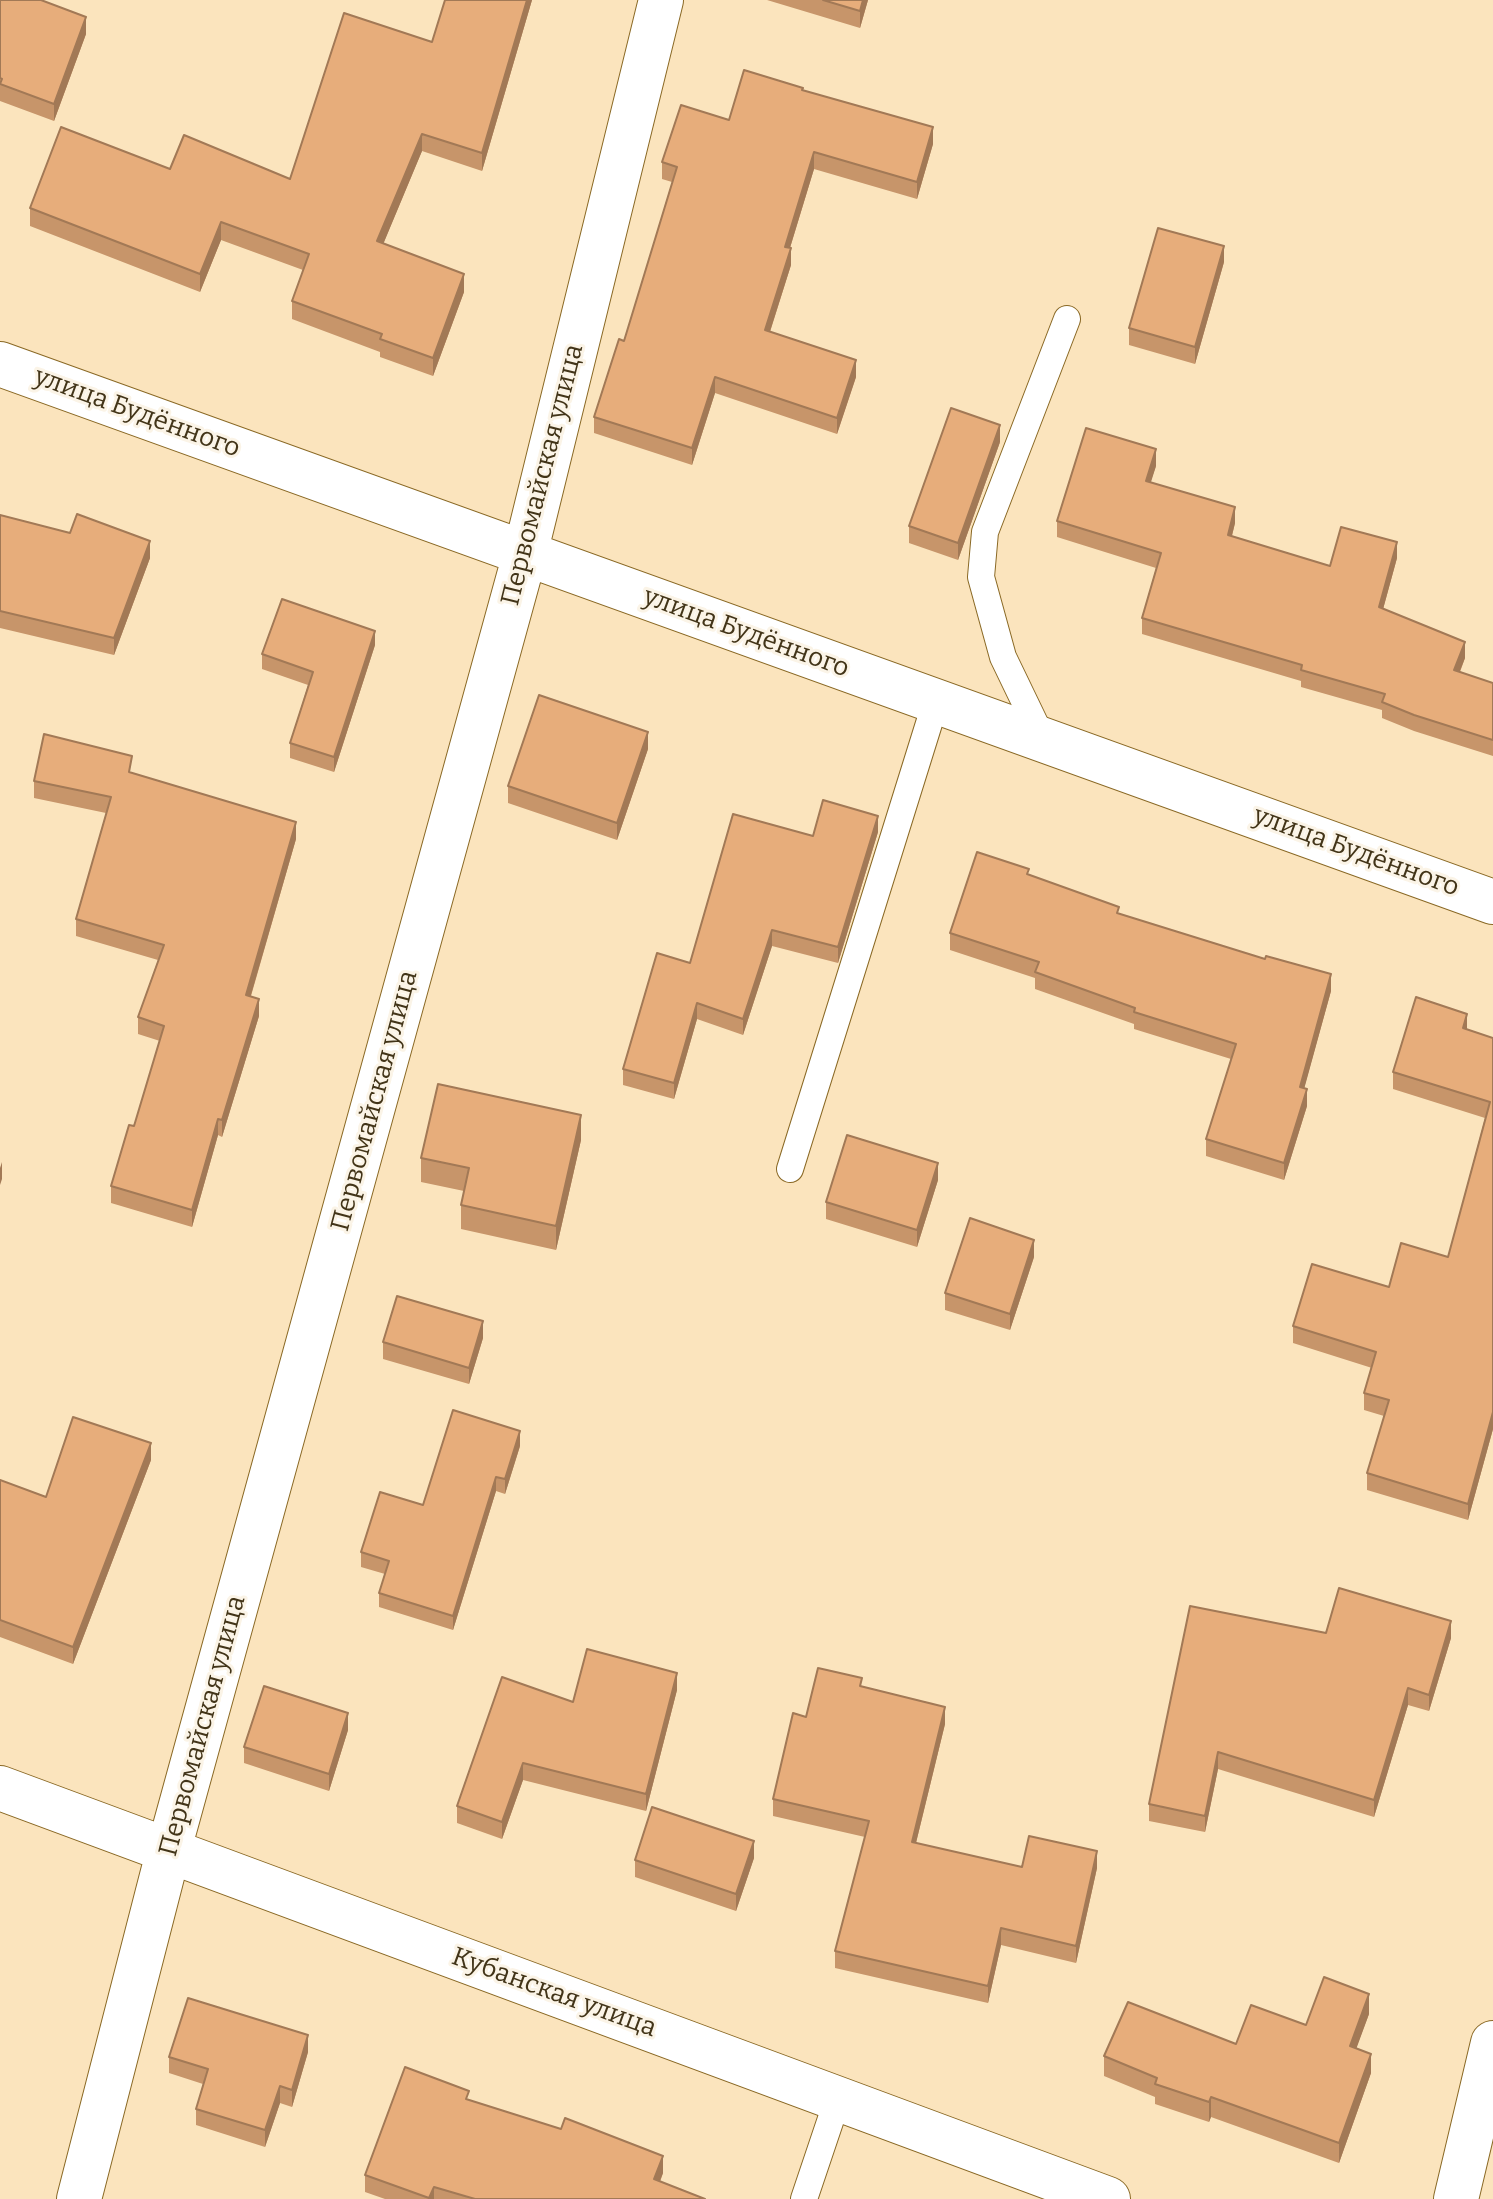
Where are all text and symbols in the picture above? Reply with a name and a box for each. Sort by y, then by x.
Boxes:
street label: Первомайская улица [495,341,591,609]
street label: улица Будённого [30,361,244,465]
street label: улица Будённого [639,581,853,685]
street label: улица Будённого [1249,800,1463,904]
street label: Первомайская улица [325,967,425,1235]
street label: Первомайская улица [153,1592,253,1860]
street label: Кубанская улица [447,1942,661,2044]

